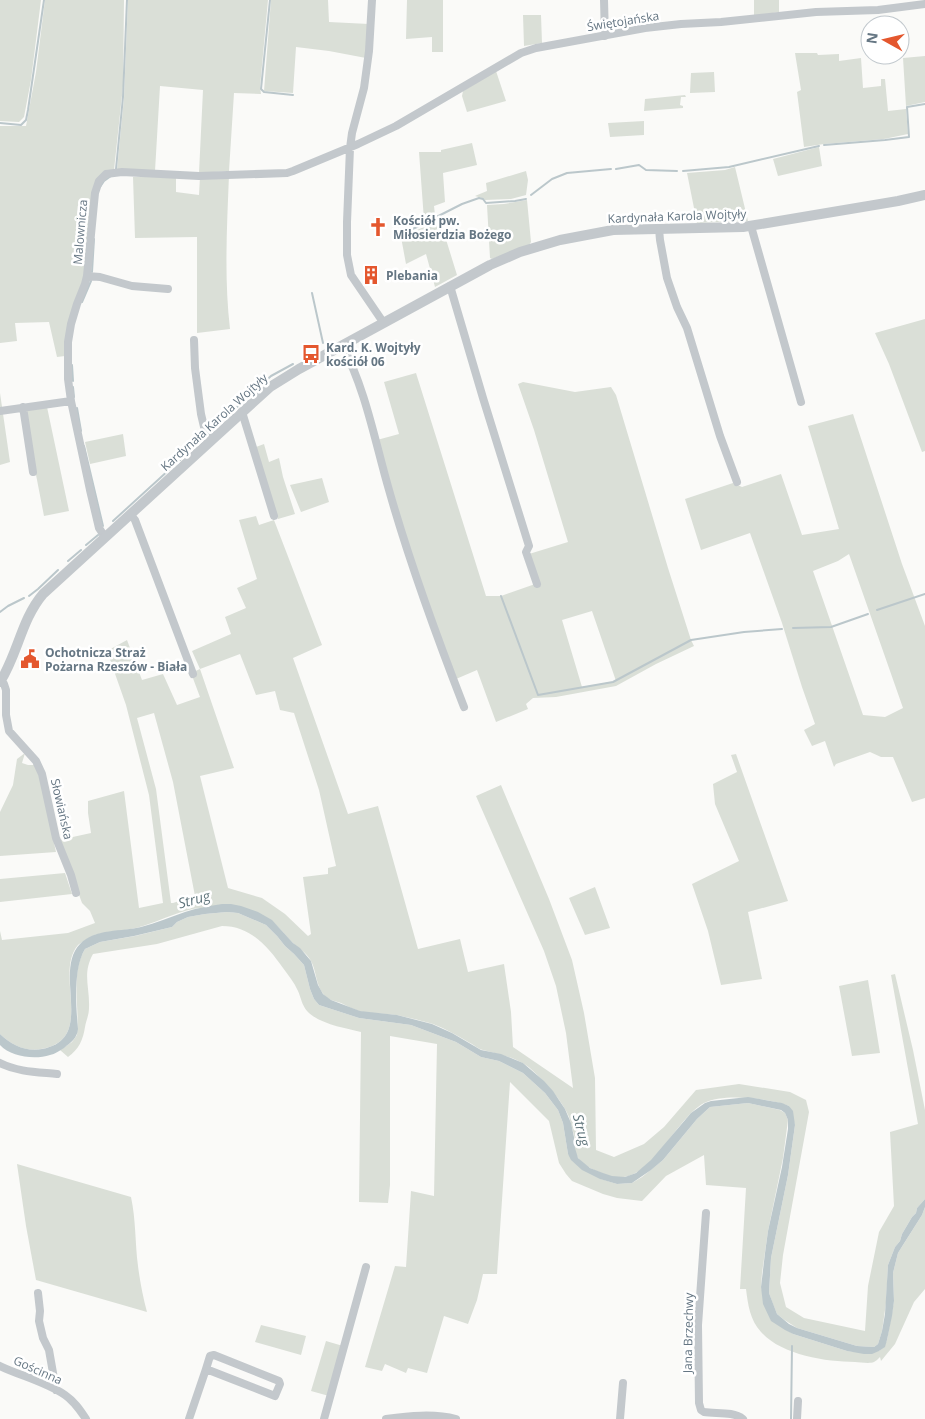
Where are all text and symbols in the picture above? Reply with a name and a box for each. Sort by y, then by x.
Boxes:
street label: Świętojańska [586,7,660,35]
north arrow [860,15,910,65]
text: N [861,31,882,45]
street label: Malownicza [69,199,91,265]
street label: Kardynała Karola Wojtyły [607,205,748,227]
place label: Kościół pw. Miłosierdzia Bożego [393,212,511,243]
church icon: Kościół pw. Miłosierdzia Bożego [367,216,389,238]
building icon: Plebania [360,264,382,286]
place label: Plebania [386,267,438,284]
place label: Kard. K. Wojtyły kościół 06 [326,339,421,370]
bus stop icon: Kard. K. Wojtyły kościół 06 [300,343,322,365]
street label: Kardynała Karola Wojtyły [157,369,272,475]
place label: Ochotnicza Straż Pożarna Rzeszów - Biała [45,644,187,675]
public building icon: Ochotnicza Straż Pożarna Rzeszów - Biała [19,648,41,670]
street label: Słowiańska [47,777,77,841]
water label: Strug [176,885,213,912]
water label: Strug [569,1112,595,1149]
street label: Jana Brzechwy [679,1292,697,1374]
street label: Gościnna [11,1352,65,1388]

